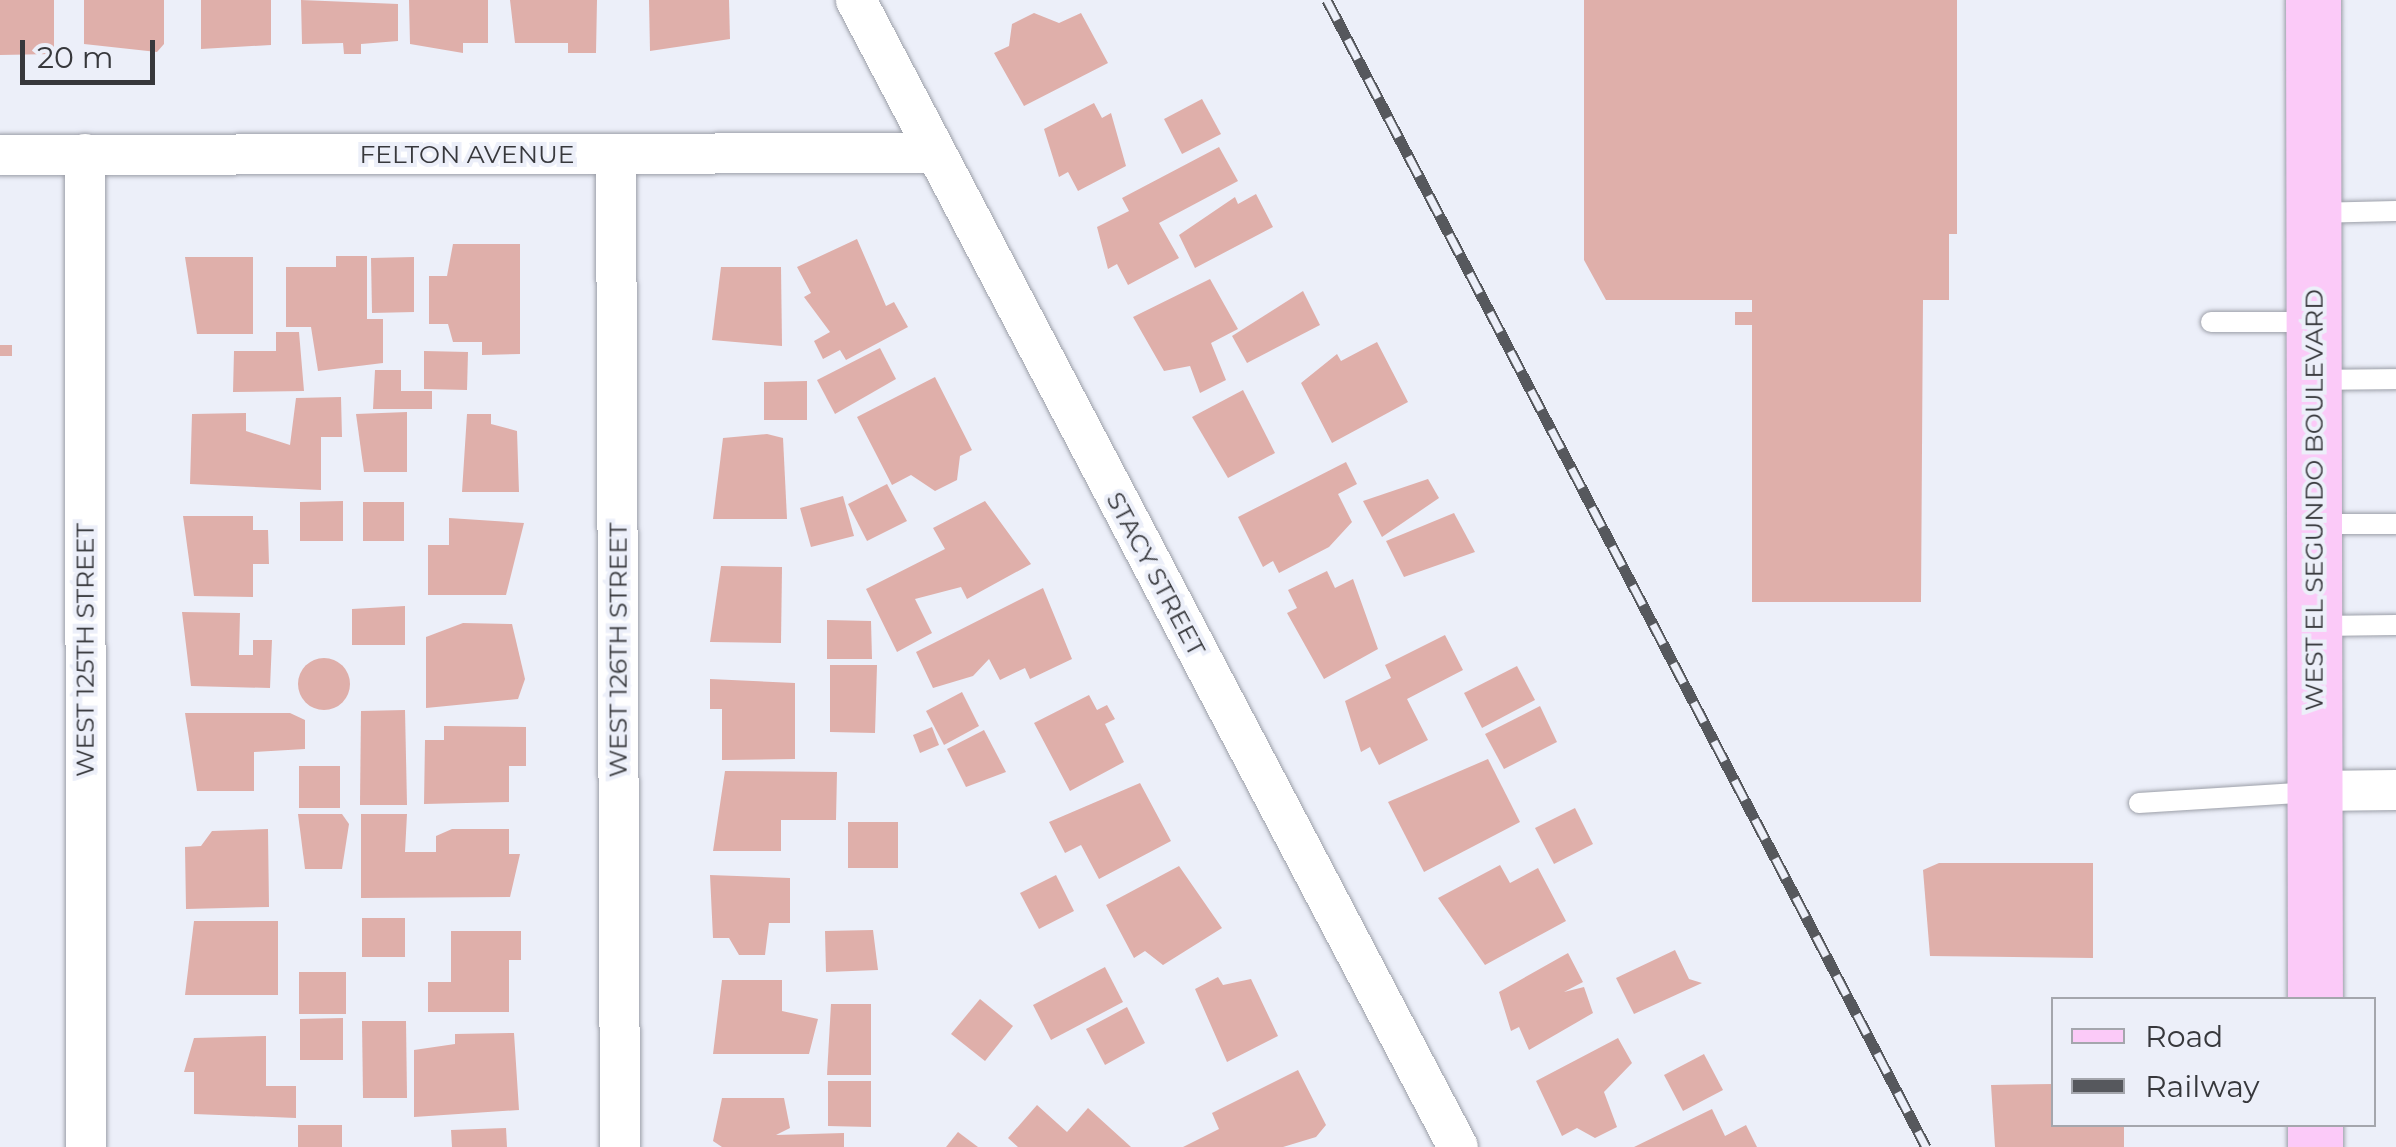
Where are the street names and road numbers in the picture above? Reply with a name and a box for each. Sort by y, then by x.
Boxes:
street label: FELTON AVENUE [360,139,574,169]
street label: WEST EL SEGUNDO BOULEVARD [2299,289,2329,711]
street label: STACY STREET [1100,487,1212,661]
street label: WEST 125TH STREET [70,523,100,777]
street label: WEST 126TH STREET [603,523,633,777]

